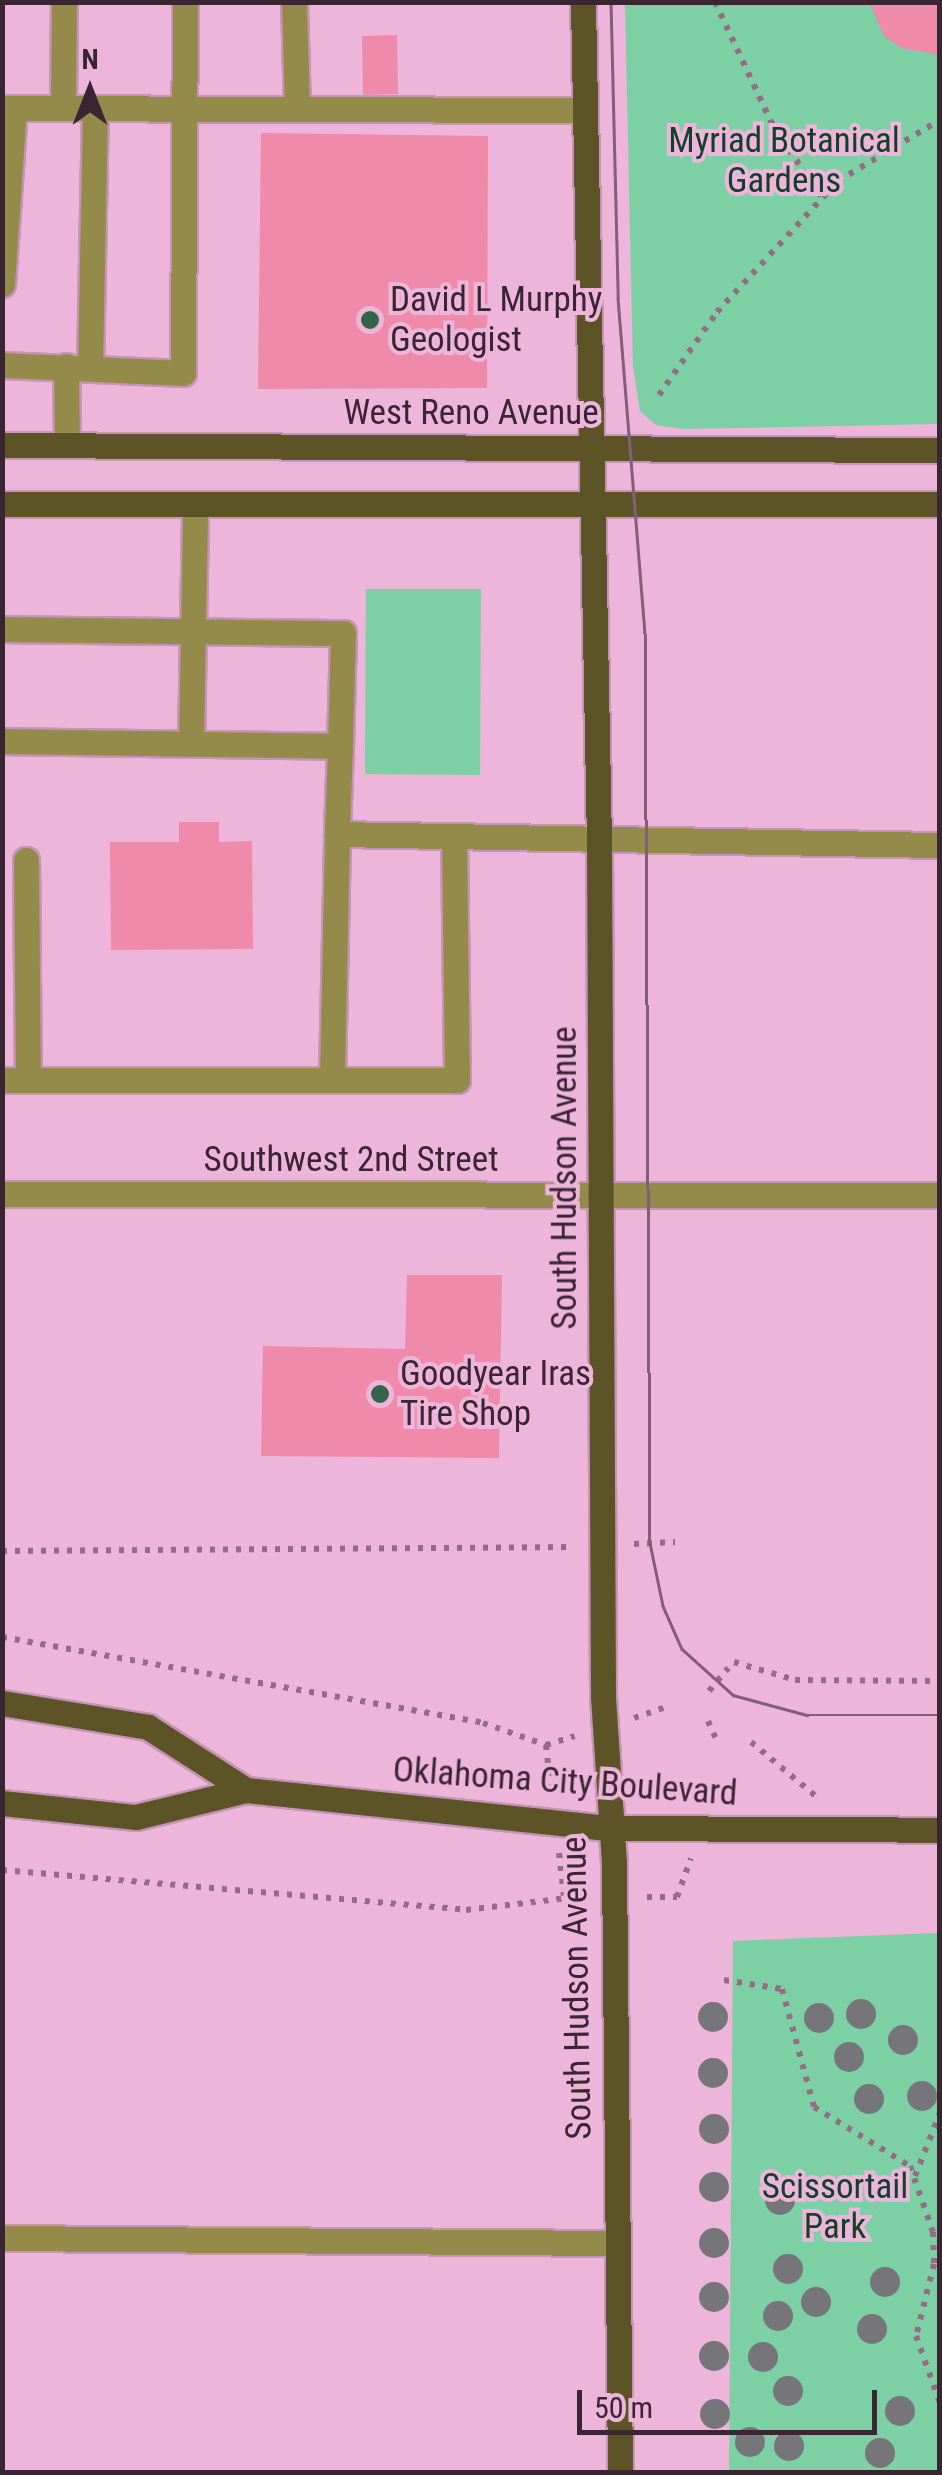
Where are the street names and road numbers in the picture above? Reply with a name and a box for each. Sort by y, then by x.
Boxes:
street label: West Reno Avenue [343,392,599,434]
street label: South Hudson Avenue [544,1026,586,1330]
street label: Southwest 2nd Street [203,1139,499,1181]
street label: Oklahoma City Boulevard [391,1749,739,1815]
street label: South Hudson Avenue [553,1836,601,2140]

